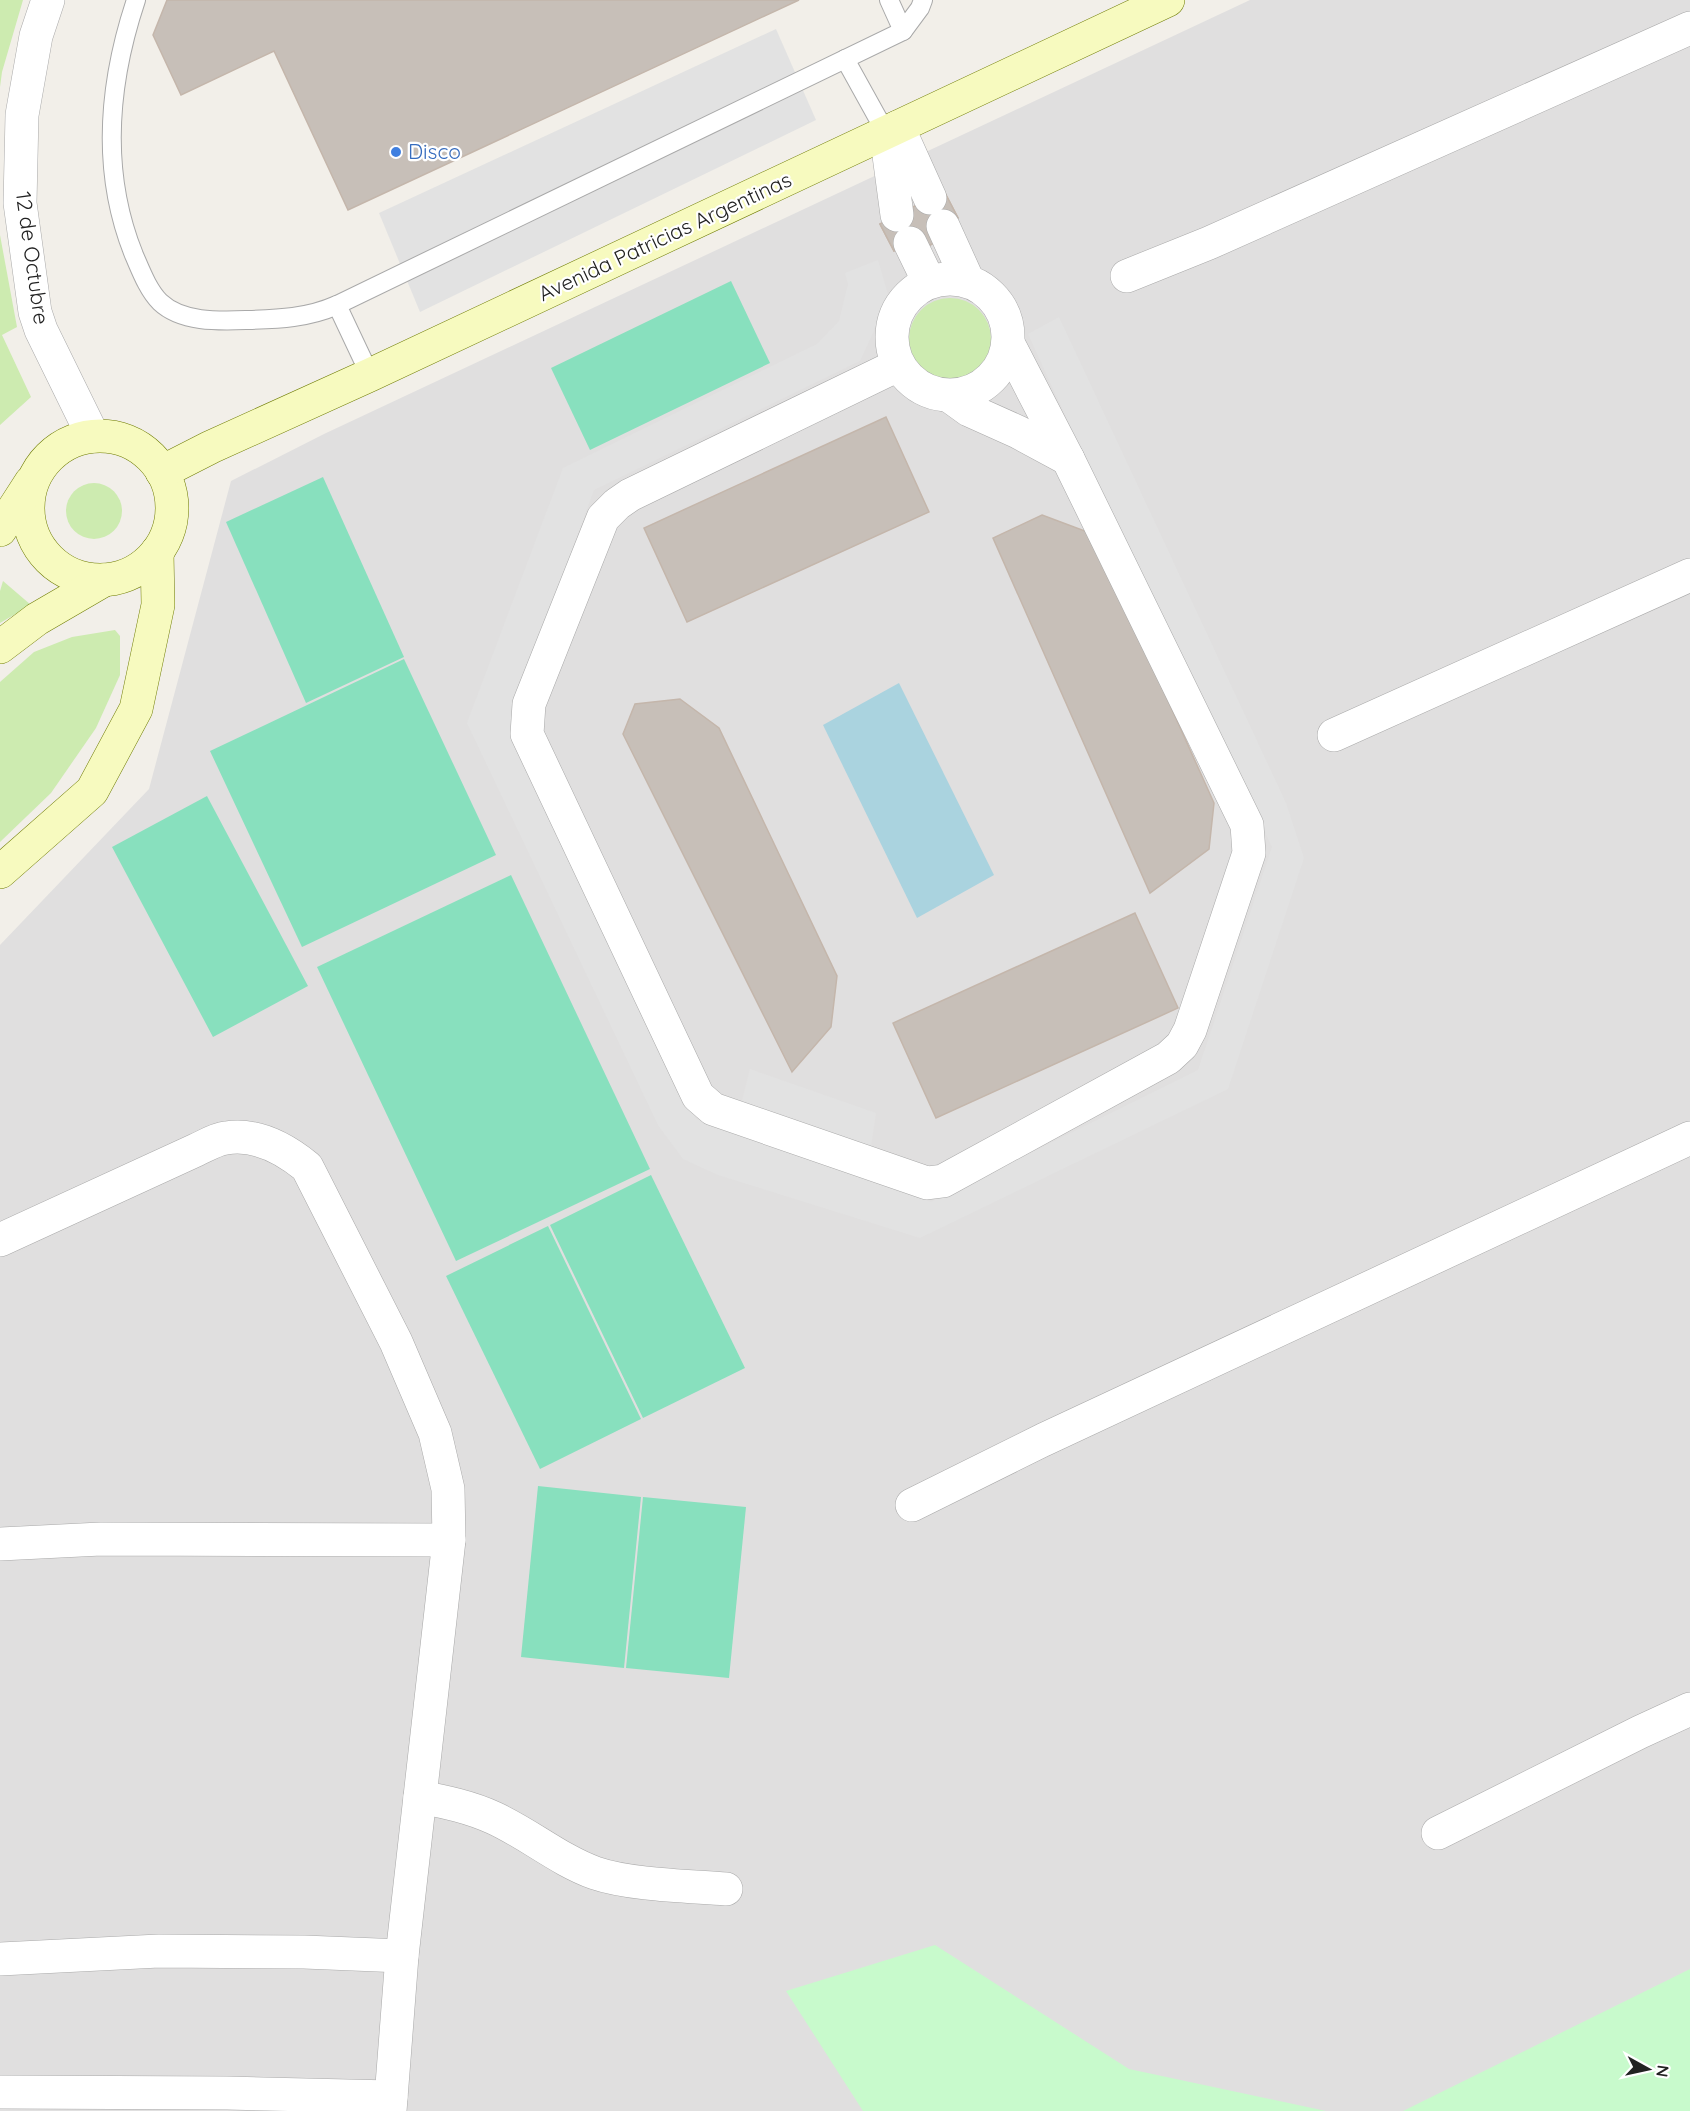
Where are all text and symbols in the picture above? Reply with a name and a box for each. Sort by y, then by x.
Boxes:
place label: Disco [408,138,461,164]
marker: Disco [389,145,403,159]
street label: Avenida Patricias Argentinas [534,166,795,306]
street label: 12 de Octubre [11,190,55,326]
north arrow [1618,2039,1678,2099]
text: N [1652,2064,1674,2078]

